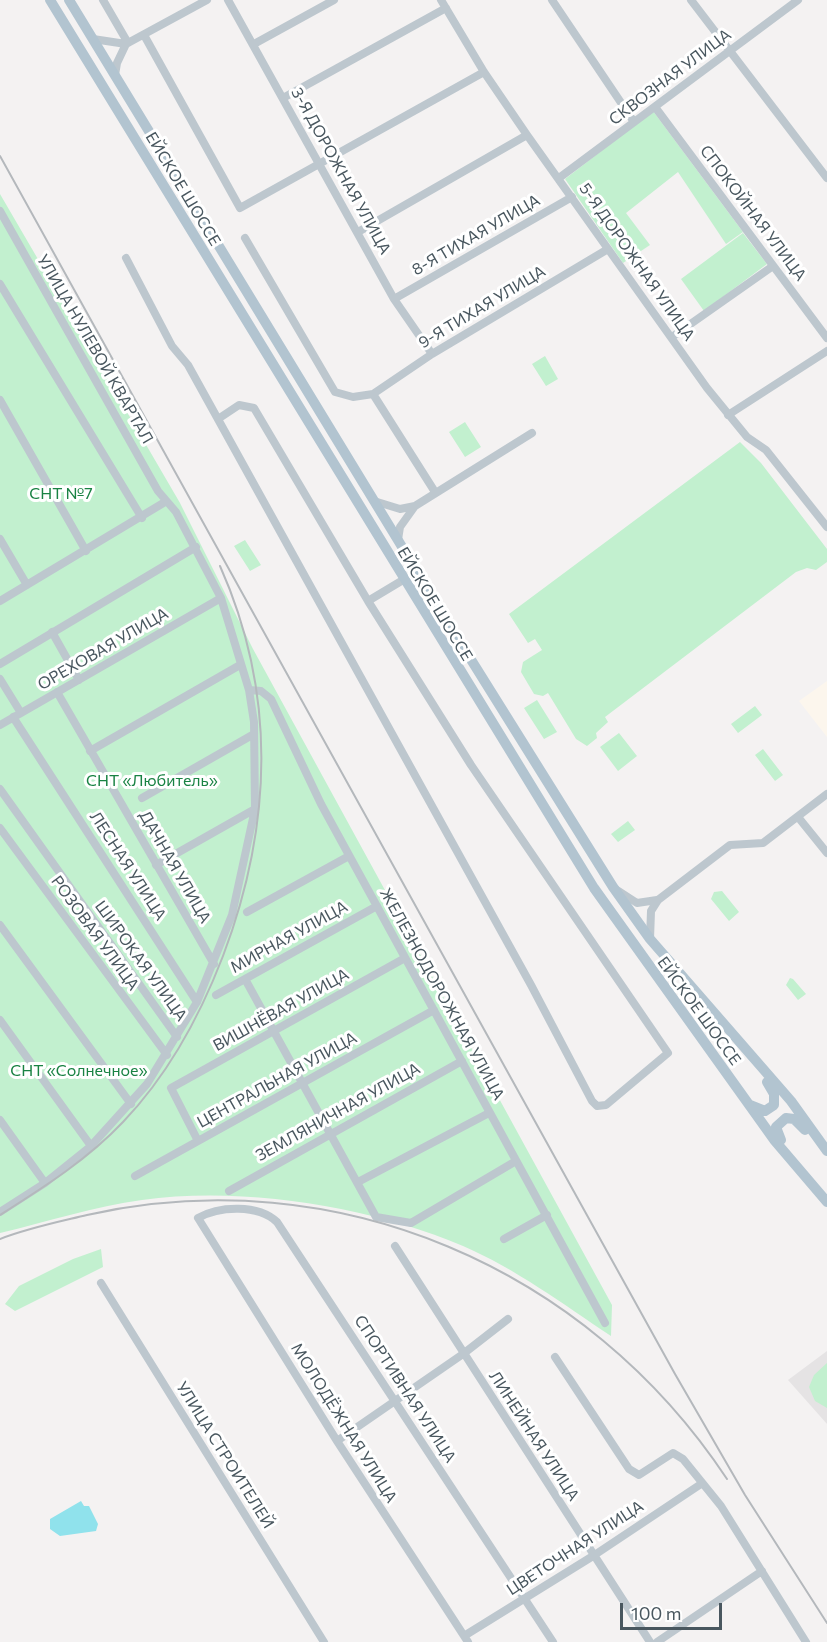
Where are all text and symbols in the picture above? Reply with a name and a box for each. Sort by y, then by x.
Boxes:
street label: СКВОЗНАЯ УЛИЦА [605,25,735,129]
street label: 3-Я ДОРОЖНАЯ УЛИЦА [287,84,395,258]
street label: ЕЙСКОЕ ШОССЕ [141,129,225,249]
street label: СПОКОЙНАЯ УЛИЦА [696,141,810,285]
street label: 5-Я ДОРОЖНАЯ УЛИЦА [575,180,699,344]
street label: 8-Я ТИХАЯ УЛИЦА [408,190,544,280]
street label: УЛИЦА НУЛЕВОЙ КВАРТАЛ [33,251,157,447]
street label: 9-Я ТИХАЯ УЛИЦА [415,261,549,353]
park label: СНТ №7 [29,484,93,504]
street label: ЕЙСКОЕ ШОССЕ [393,544,477,664]
street label: ОРЕХОВАЯ УЛИЦА [34,604,172,694]
park label: СНТ «Любитель» [86,771,218,791]
street label: ДАЧНАЯ УЛИЦА [135,807,215,927]
street label: ЛЕСНАЯ УЛИЦА [86,808,170,924]
street label: РОЗОВАЯ УЛИЦА [47,872,143,994]
street label: ЖЕЛЕЗНОДОРОЖНАЯ УЛИЦА [375,885,509,1103]
street label: ШИРОКАЯ УЛИЦА [91,897,191,1025]
street label: МИРНАЯ УЛИЦА [227,897,351,977]
street label: ЕЙСКОЕ ШОССЕ [653,953,745,1069]
street label: ВИШНЁВАЯ УЛИЦА [210,965,352,1055]
street label: ЦЕНТРАЛЬНАЯ УЛИЦА [194,1028,360,1132]
street label: ЗЕМЛЯНИЧНАЯ УЛИЦА [252,1059,424,1165]
park label: СНТ «Солнечное» [10,1061,148,1081]
street label: СПОРТИВНАЯ УЛИЦА [350,1312,460,1466]
street label: МОЛОДЁЖНАЯ УЛИЦА [287,1340,401,1506]
street label: ЛИНЕЙНАЯ УЛИЦА [485,1367,583,1505]
street label: УЛИЦА СТРОИТЕЛЕЙ [172,1378,278,1532]
street label: ЦВЕТОЧНАЯ УЛИЦА [503,1497,647,1599]
scale bar [623,1591,725,1629]
text: 100 m [631,1602,681,1624]

